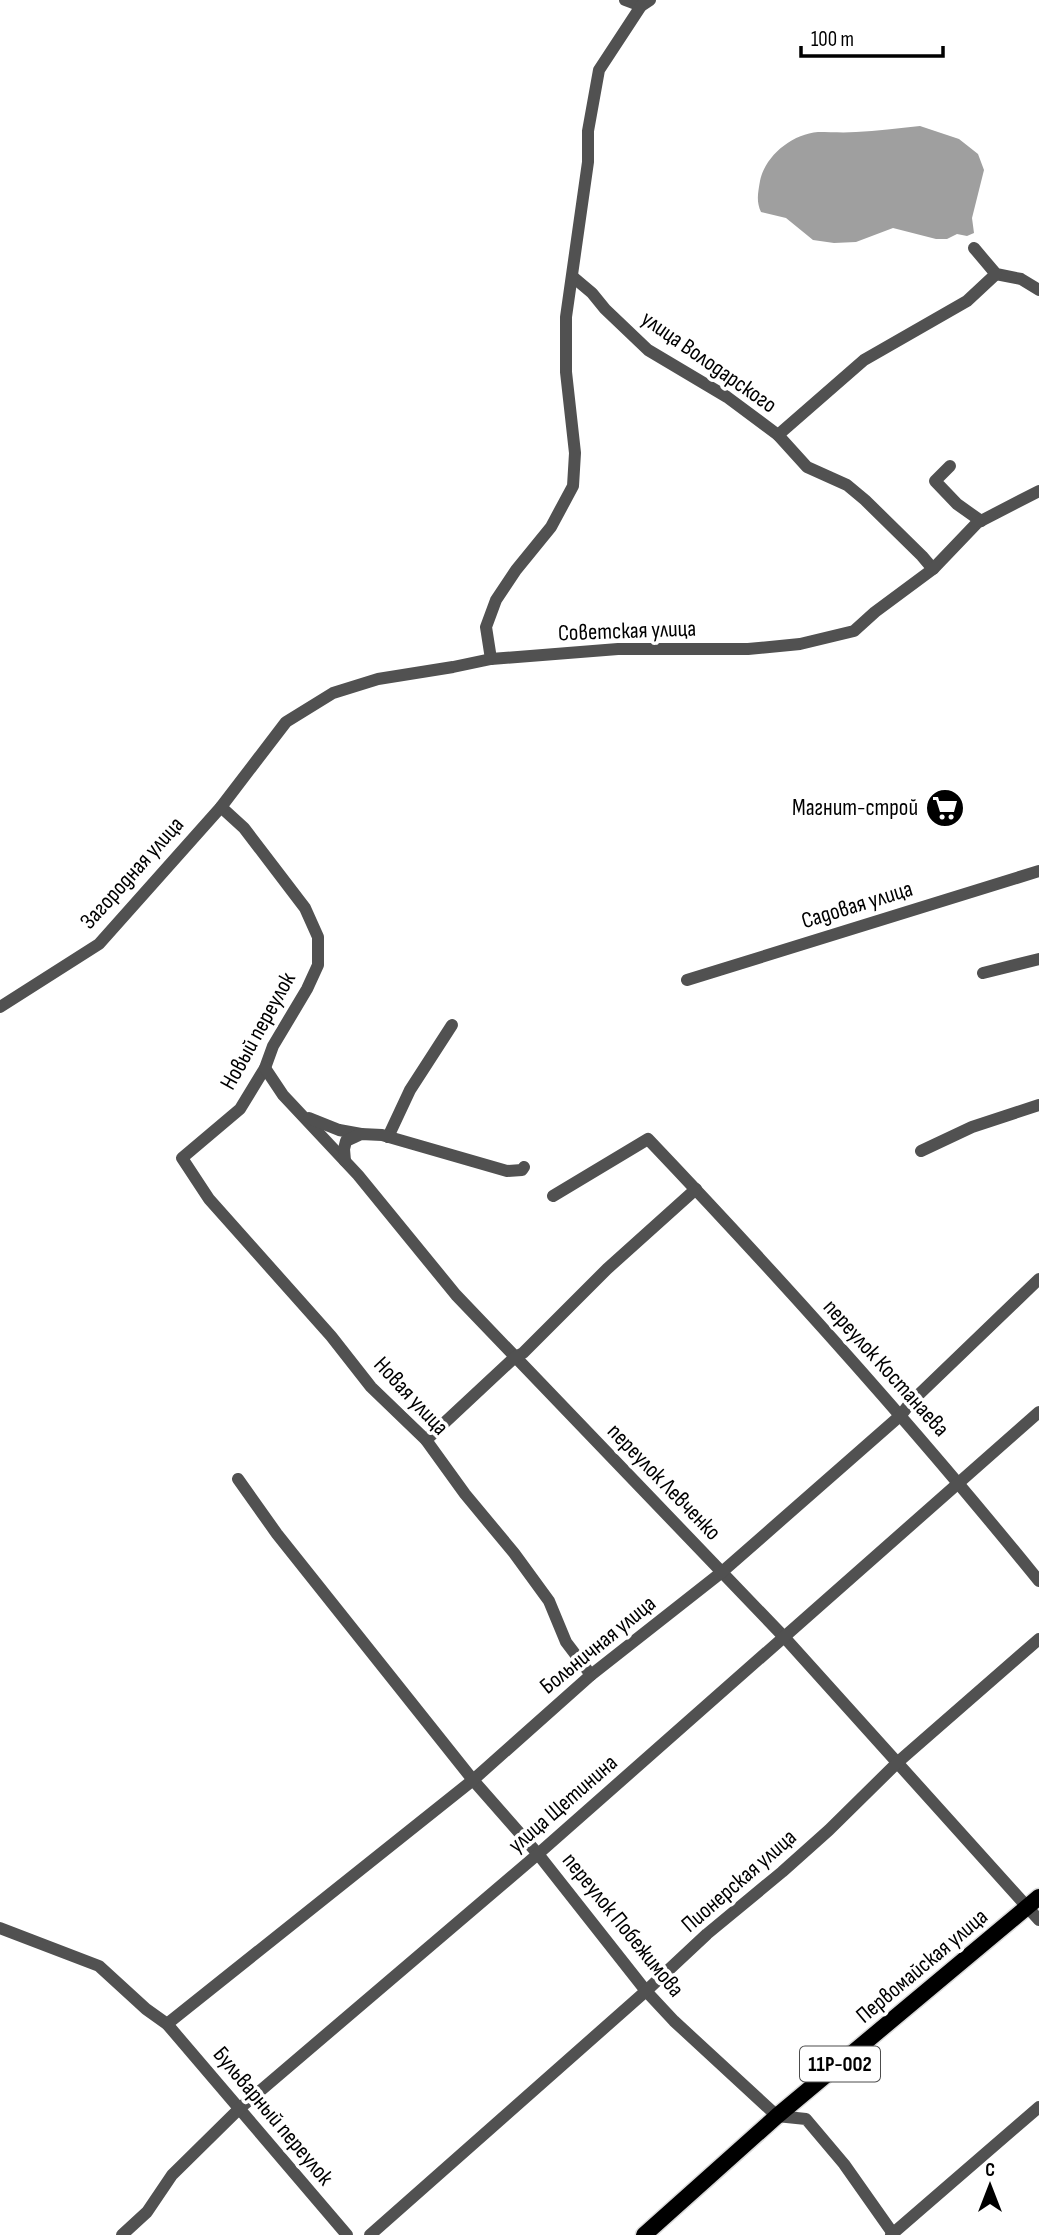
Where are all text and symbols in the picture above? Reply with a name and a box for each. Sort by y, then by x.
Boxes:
scale bar [801,14,943,58]
text: 100 m [811,27,854,52]
street label: улица Володарского [636,305,782,419]
street label: Советская улица [557,615,697,647]
supermarket icon: Магнит-строй [924,787,966,829]
place label: Магнит-строй [792,794,918,822]
street label: Загородная улица [74,811,190,935]
street label: Садовая улица [798,875,916,935]
street label: Новый переулок [214,967,302,1095]
street label: переулок Костанаева [817,1294,955,1442]
street label: Новая улица [368,1351,454,1441]
street label: переулок Левченко [601,1418,727,1546]
street label: Больничная улица [534,1590,662,1700]
street label: улица Щетинина [503,1749,623,1859]
street label: Пионерская улица [676,1823,802,1939]
street label: переулок Побежимова [556,1847,690,2003]
street label: Первомайская улица [850,1903,994,2029]
street label: Бульварный переулок [207,2041,339,2191]
road number: 11Р-002 [800,2046,880,2082]
north arrow [955,2151,1025,2221]
text: С [985,2159,995,2182]

